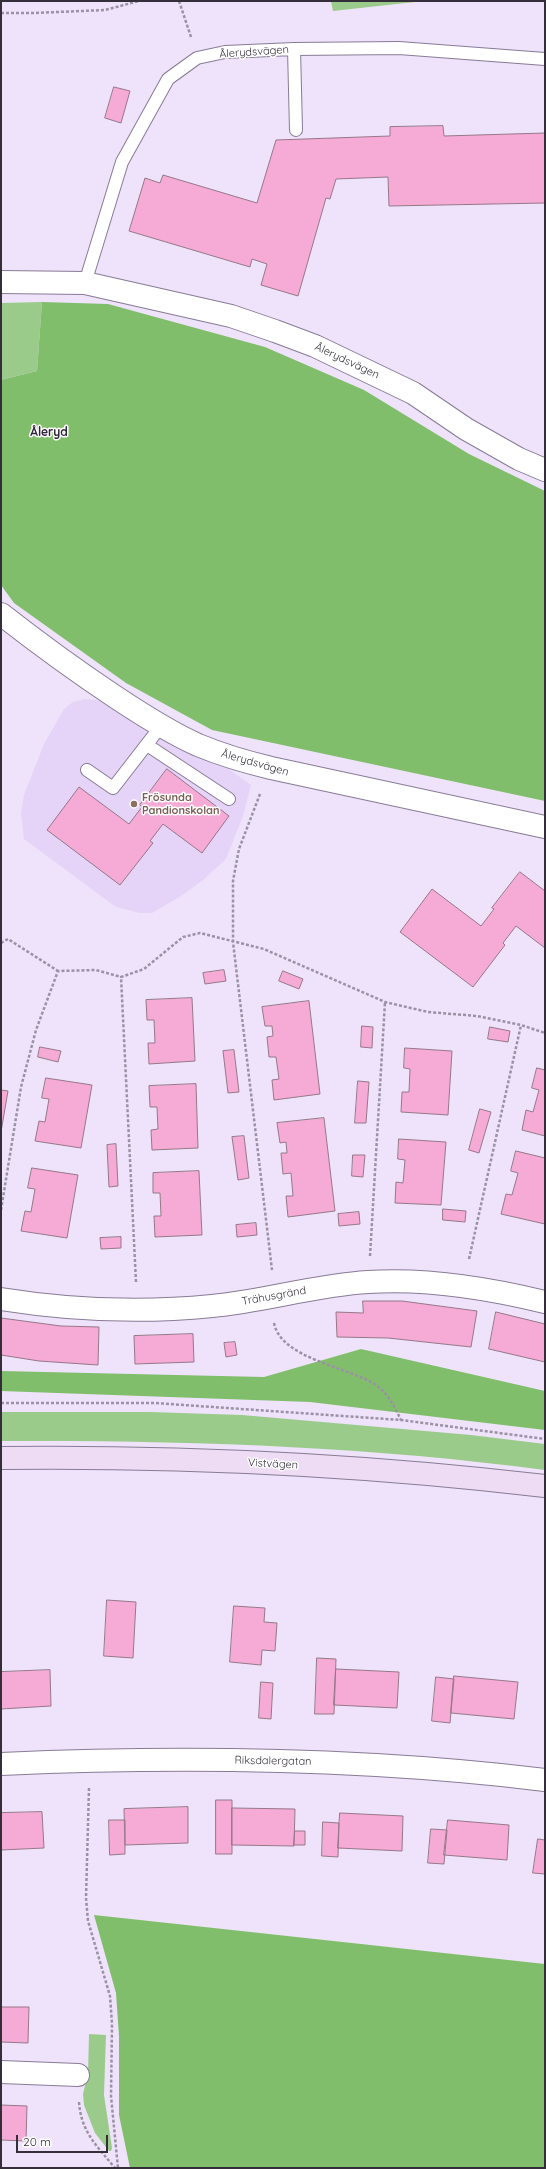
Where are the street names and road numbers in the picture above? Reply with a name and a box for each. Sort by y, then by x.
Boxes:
street label: Ålerydsvägen [219,43,289,61]
street label: Ålerydsvägen [313,340,381,382]
street label: Ålerydsvägen [220,747,290,779]
street label: Trähusgränd [241,1284,307,1308]
street label: Vistvägen [248,1456,298,1472]
street label: Riksdalergatan [234,1754,312,1768]

